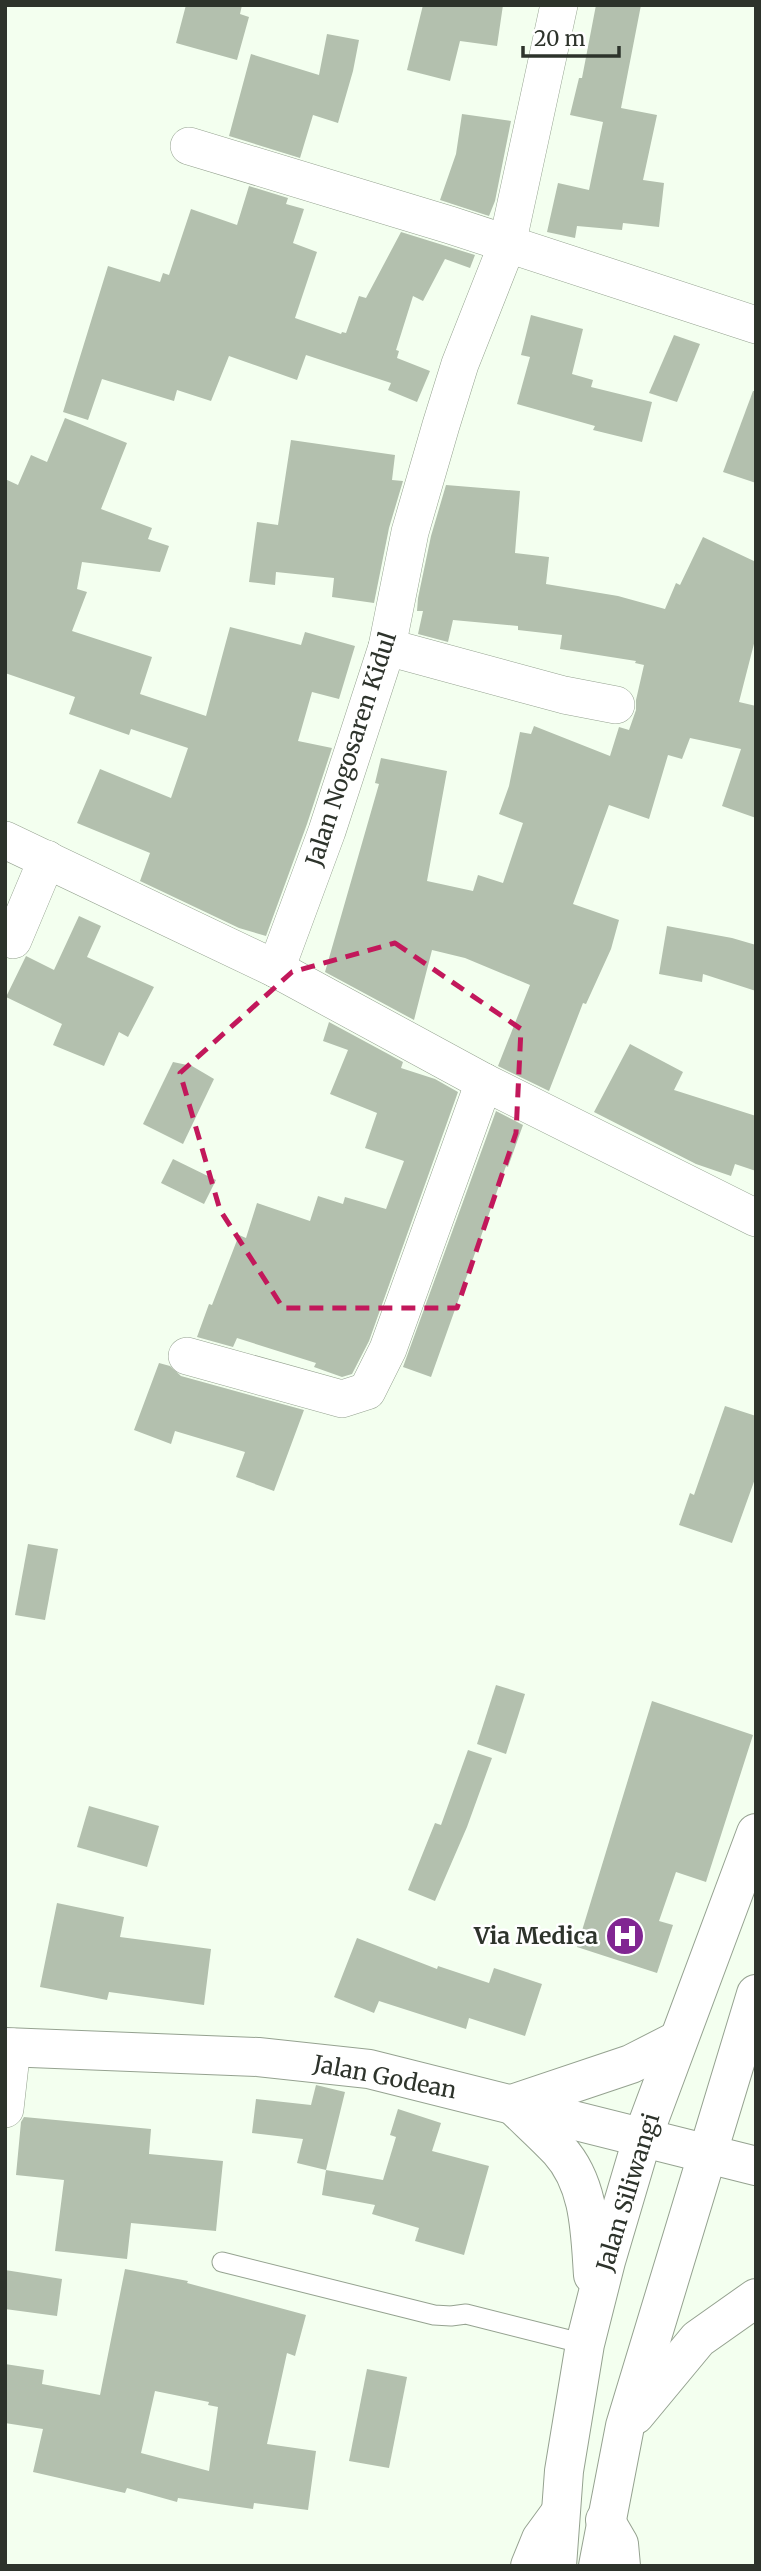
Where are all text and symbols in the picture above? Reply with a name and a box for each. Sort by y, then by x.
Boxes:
scale bar [523,14,619,58]
text: 20 m [534,25,586,52]
street label: Jalan Nogosaren Kidul [299,628,402,871]
hospital icon: Via Medica [604,1915,646,1957]
place label: Via Medica [473,1921,598,1950]
street label: Jalan Godean [310,2048,459,2105]
street label: Jalan Siliwangi [589,2109,665,2275]

